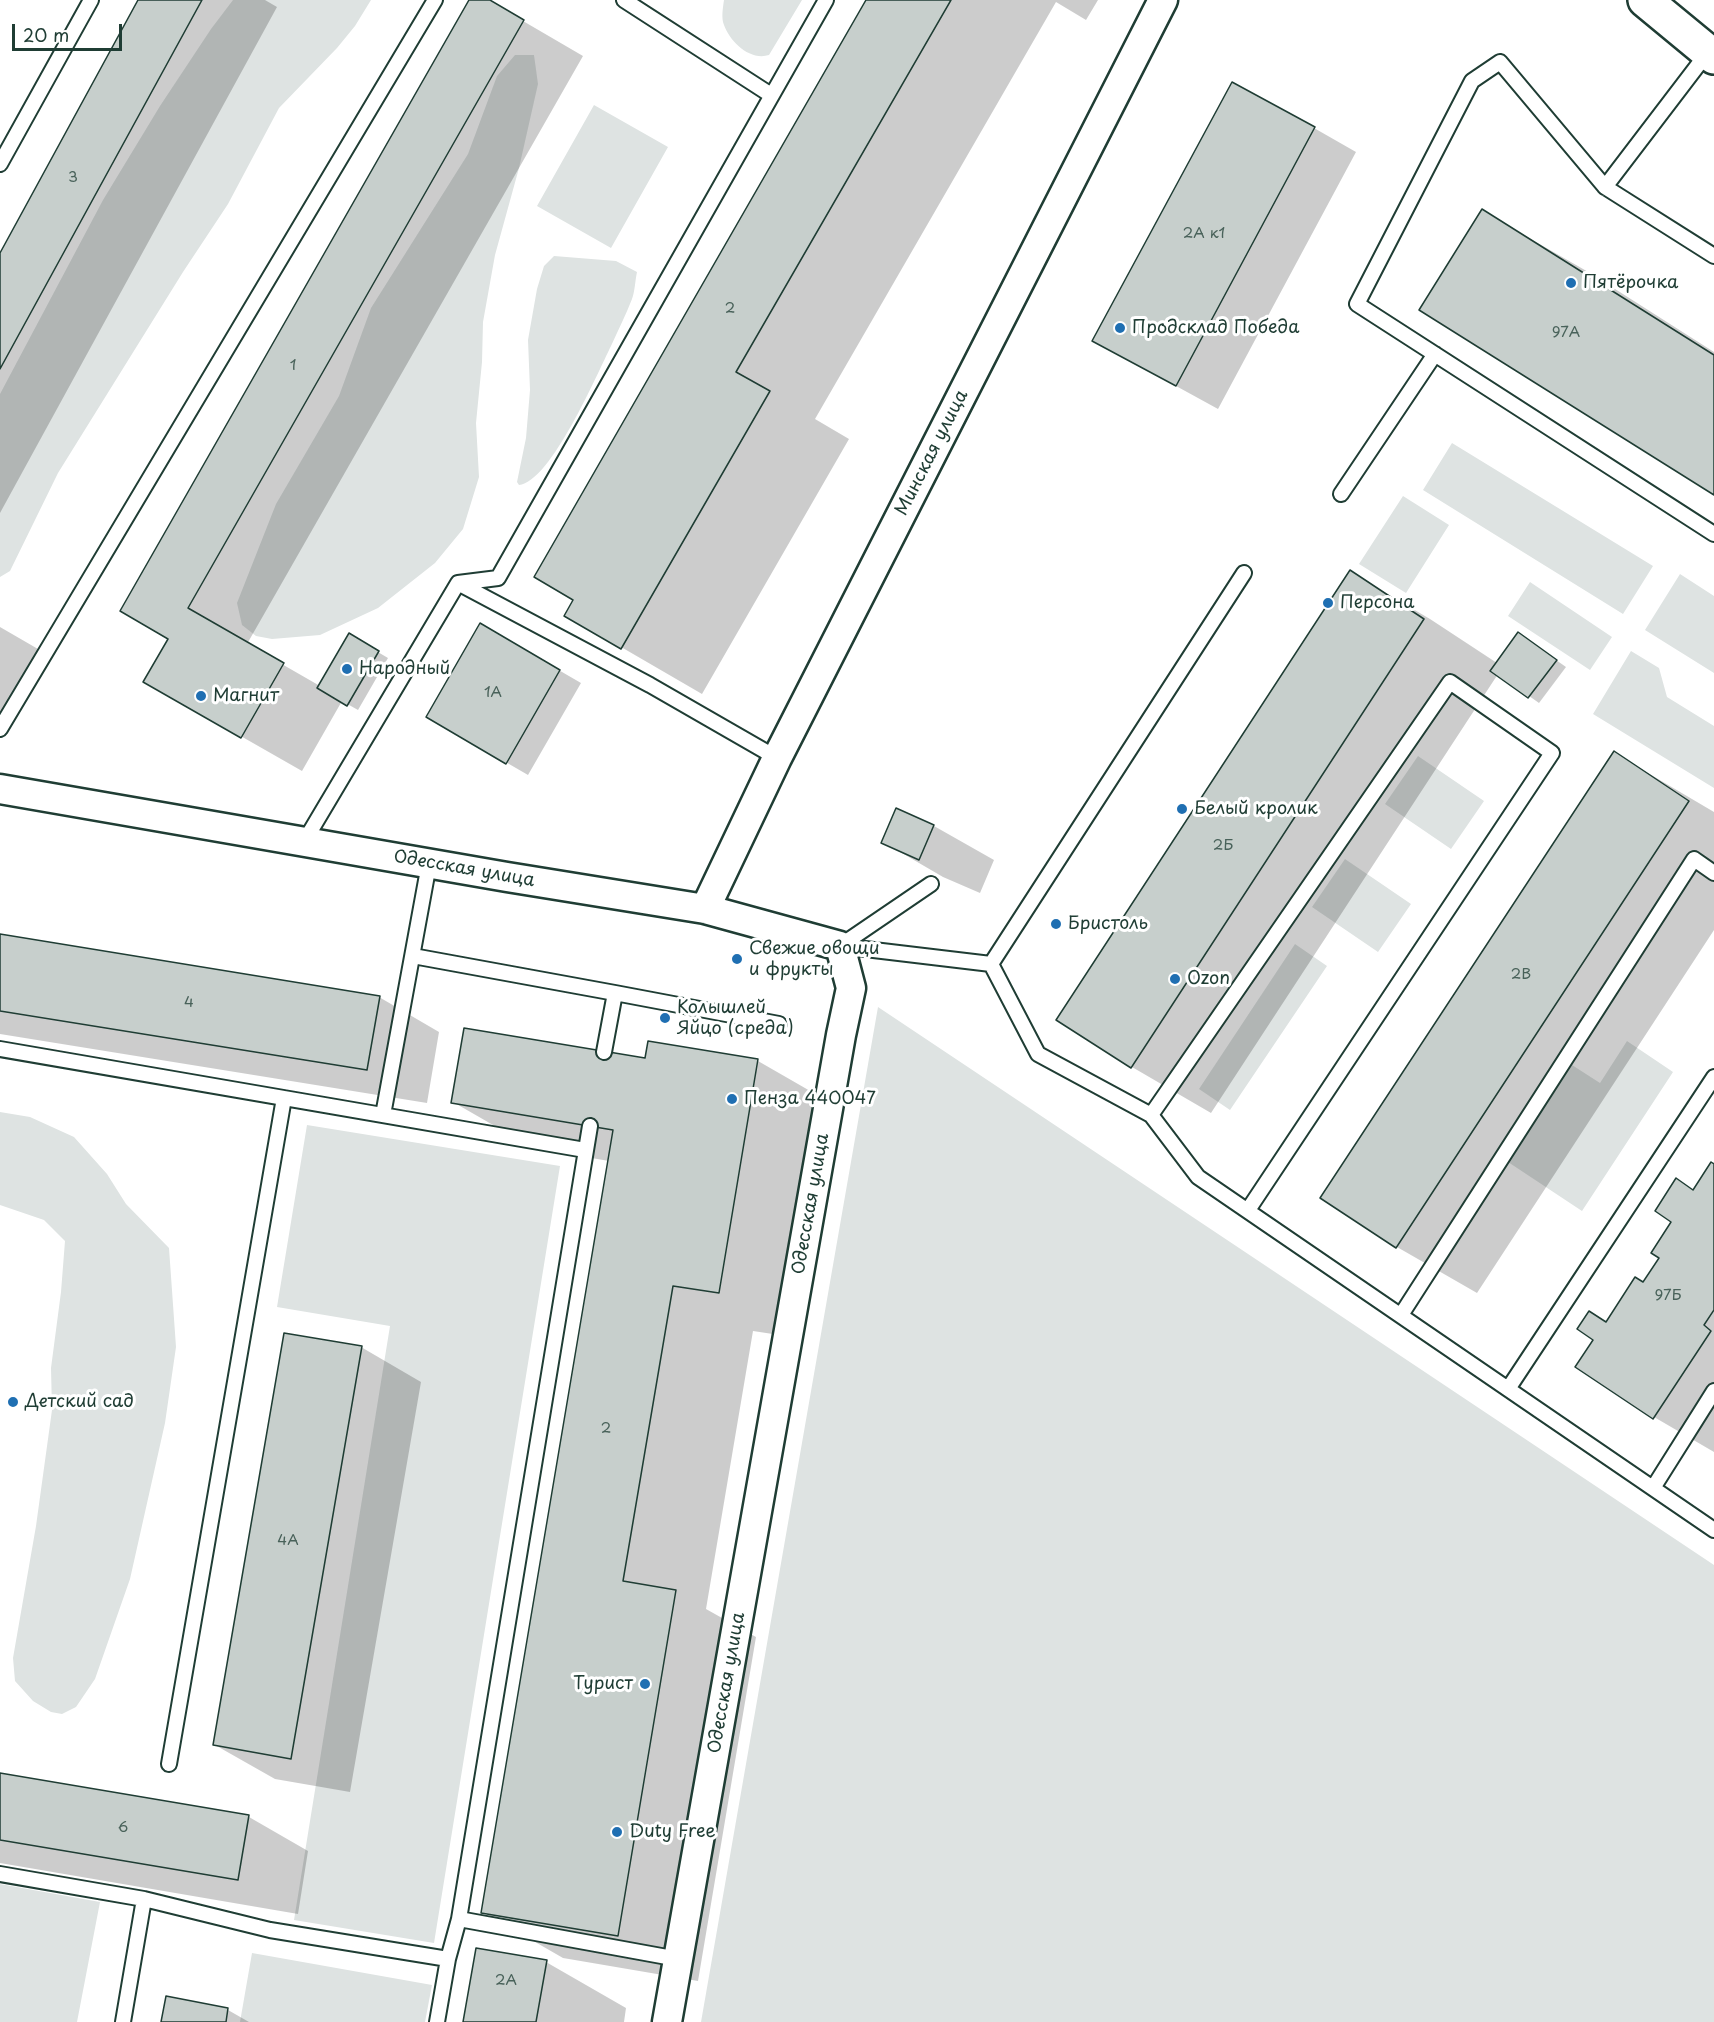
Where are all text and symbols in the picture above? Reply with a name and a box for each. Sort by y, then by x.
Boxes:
scale bar [15,12,124,50]
text: 20 m [23,21,69,48]
house number: 3 [68,169,78,187]
house number: 2А к1 [1183,225,1225,243]
place label: Пятёрочка [1583,272,1678,294]
marker: Пятёрочка [1564,276,1578,290]
house number: 2 [725,300,735,318]
place label: Продсклад Победа [1132,317,1299,339]
marker: Продсклад Победа [1113,321,1127,335]
house number: 97А [1552,324,1580,342]
house number: 1 [290,357,296,375]
street label: Минская улица [891,386,973,520]
place label: Персона [1340,592,1415,614]
marker: Персона [1321,596,1335,610]
place label: Народный [359,658,450,680]
marker: Народный [340,662,354,676]
house number: 1А [484,684,502,702]
place label: Магнит [213,685,279,707]
marker: Магнит [194,689,208,703]
place label: Белый кролик [1194,798,1318,820]
marker: Белый кролик [1175,802,1189,816]
house number: 2Б [1213,837,1233,855]
street label: Одесская улица [392,846,536,892]
place label: Бристоль [1068,913,1148,935]
marker: Бристоль [1049,917,1063,931]
place label: Свежие овощи и фрукты [749,938,880,980]
marker: Свежие овощи и фрукты [730,952,744,966]
house number: 2В [1511,966,1531,984]
place label: Ozon [1187,968,1230,990]
marker: Ozon [1168,972,1182,986]
house number: 4 [184,994,194,1012]
place label: Колышлей Яйцо (среда) [677,997,794,1040]
marker: Колышлей Яйцо (среда) [658,1011,672,1025]
place label: Пенза 440047 [744,1088,876,1110]
marker: Пенза 440047 [725,1092,739,1106]
street label: Одесская улица [788,1132,834,1276]
house number: 97Б [1655,1287,1681,1305]
place label: Детский сад [25,1391,134,1413]
marker: Детский сад [6,1395,20,1409]
house number: 2 [601,1420,611,1438]
house number: 4А [277,1532,299,1550]
street label: Одесская улица [704,1611,750,1755]
place label: Турист [573,1673,633,1695]
marker: Турист [638,1677,652,1691]
house number: 6 [118,1819,128,1837]
place label: Duty Free [629,1821,716,1843]
marker: Duty Free [610,1825,624,1839]
house number: 2А [495,1972,517,1990]

